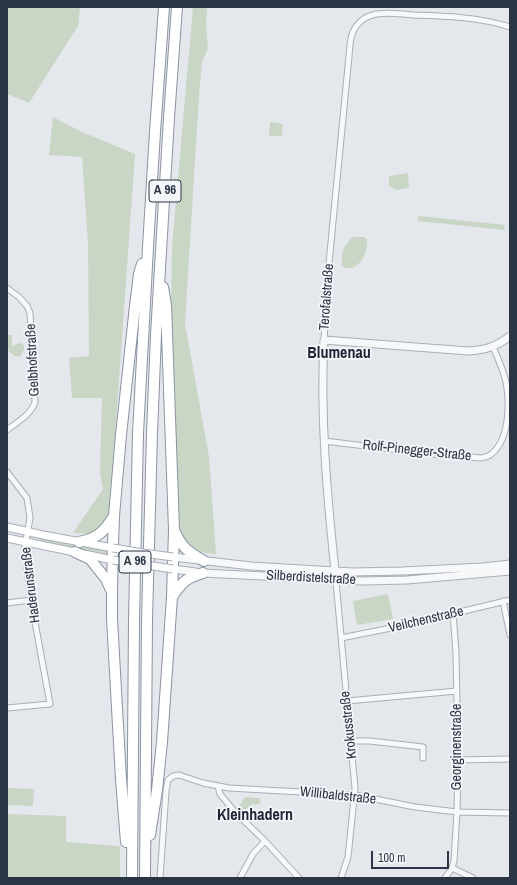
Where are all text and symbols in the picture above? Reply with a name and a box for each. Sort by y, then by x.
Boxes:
road number: A 96 [149,180,181,202]
street label: Terofalstraße [316,263,338,331]
street label: Gelbhofstraße [23,323,43,397]
district label: Blumenau [307,344,371,364]
street label: Rolf-Pinegger-Straße [362,437,472,465]
street label: Haderunstraße [18,546,44,624]
road number: A 96 [119,551,151,573]
street label: Silberdistelstraße [266,567,356,589]
street label: Veilchenstraße [387,603,465,637]
street label: Krokusstraße [337,690,361,760]
street label: Georginenstraße [449,704,465,790]
street label: Willibaldstraße [299,784,377,808]
district label: Kleinhadern [217,806,293,826]
scale bar [373,843,451,869]
text: 100 m [378,850,405,866]

